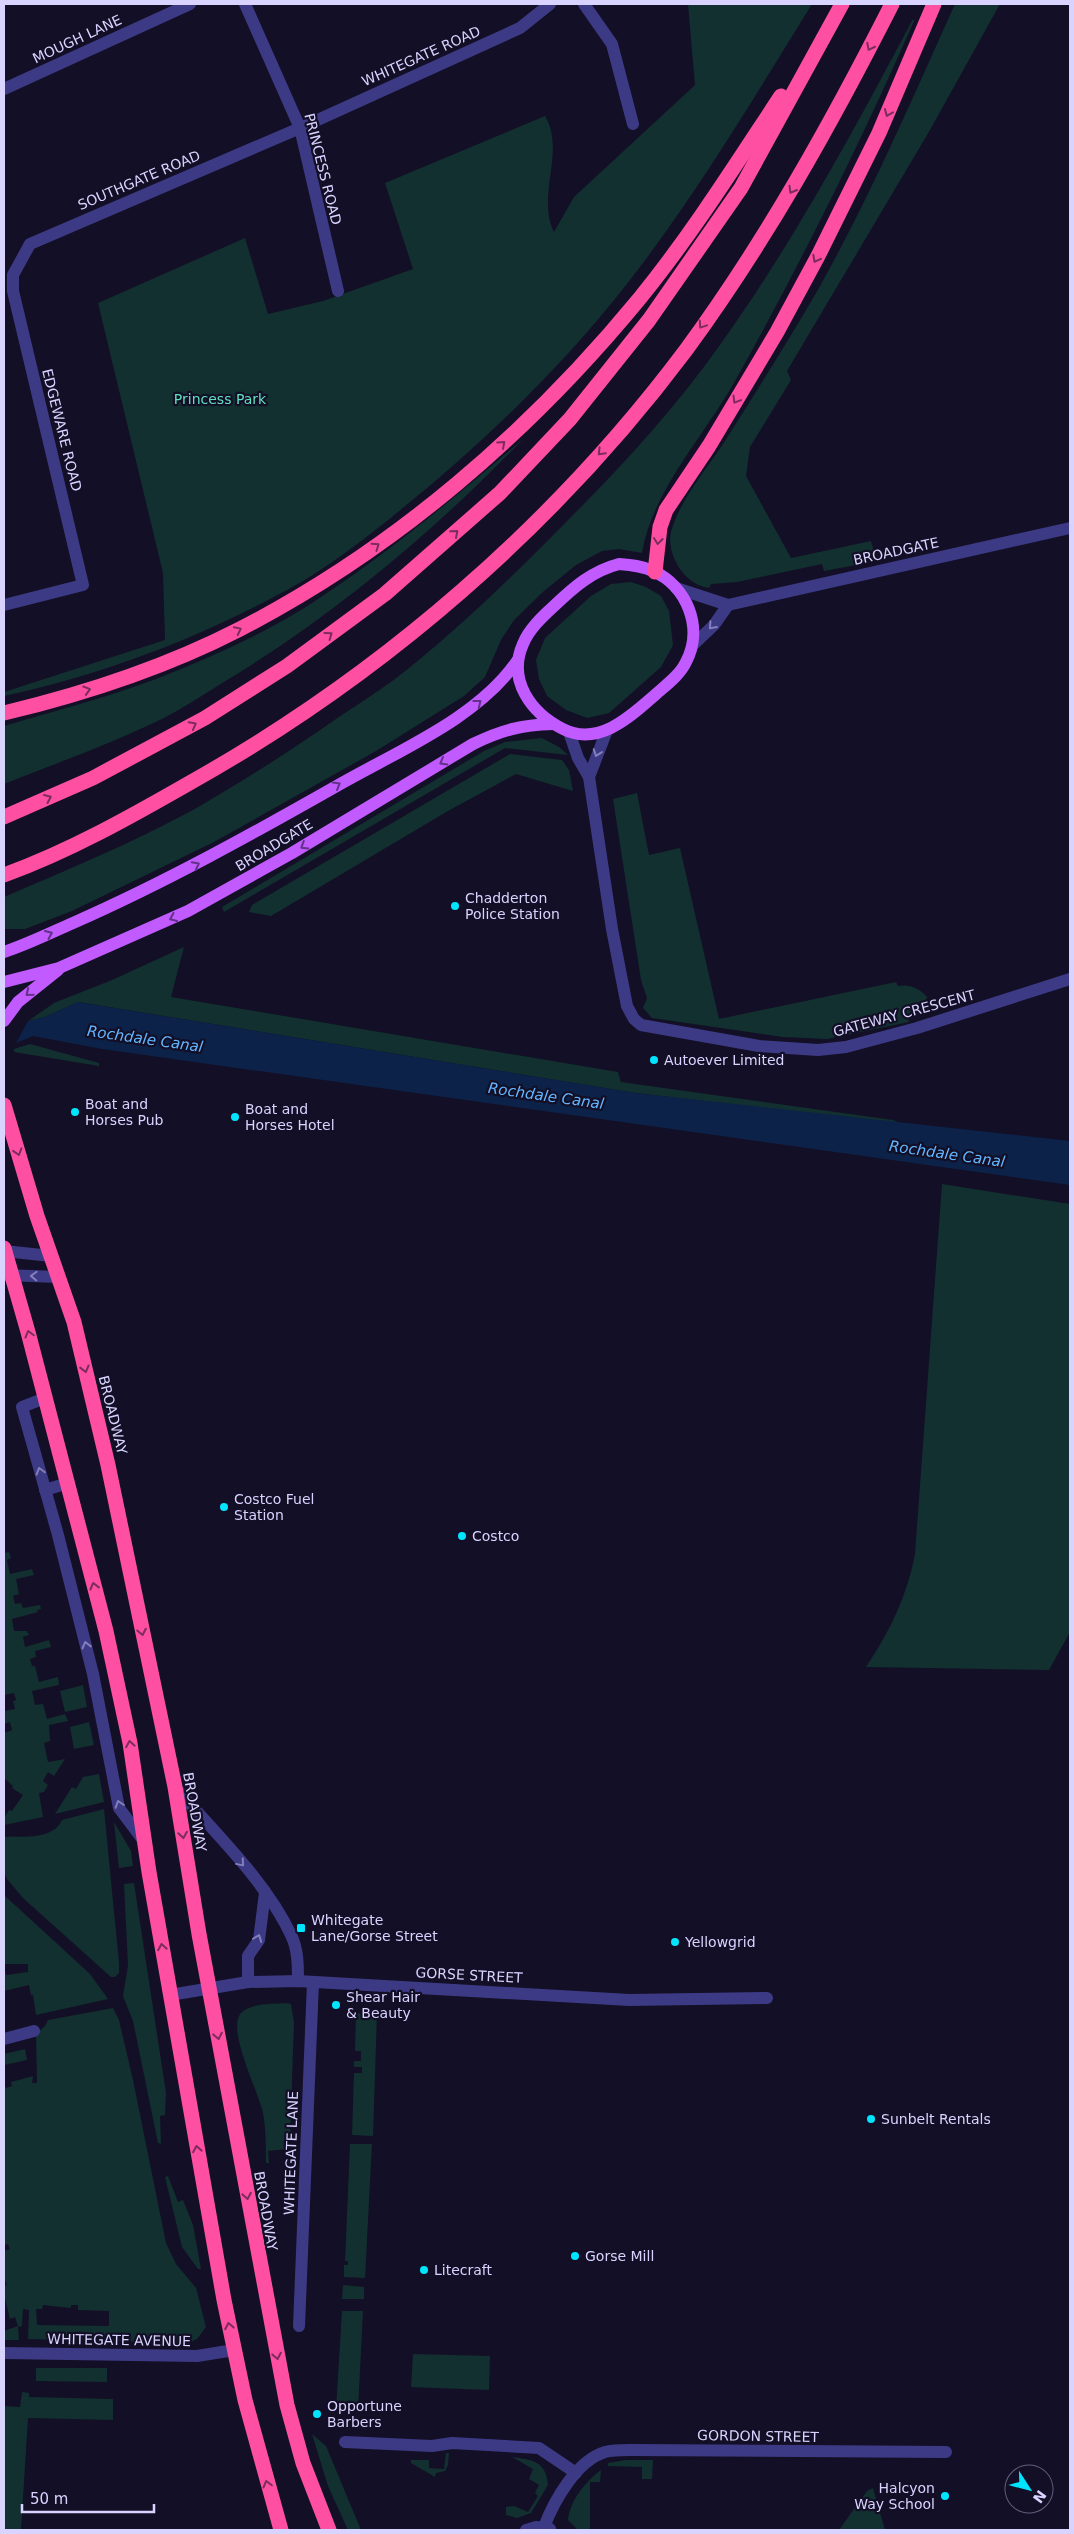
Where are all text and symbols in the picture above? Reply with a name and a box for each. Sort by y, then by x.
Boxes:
street label: MOUGH LANE [30,11,124,67]
street label: WHITEGATE ROAD [359,23,483,89]
one-way arrow [866,42,876,51]
one-way arrow [883,108,894,117]
street label: PRINCESS ROAD [301,112,345,226]
street label: SOUTHGATE ROAD [75,147,203,213]
one-way arrow [788,184,798,193]
one-way arrow [812,254,822,263]
one-way arrow [699,319,708,329]
street label: EDGEWARE ROAD [39,367,85,493]
park label: Princess Park [174,391,267,407]
one-way arrow [732,395,742,404]
one-way arrow [497,440,506,449]
one-way arrow [598,447,607,456]
one-way arrow [450,530,459,539]
street label: BROADGATE [852,534,940,568]
one-way arrow [653,537,664,545]
one-way arrow [370,543,380,552]
one-way arrow [709,620,718,629]
one-way arrow [232,626,241,636]
one-way arrow [323,632,333,641]
one-way arrow [82,685,90,695]
one-way arrow [472,701,481,709]
one-way arrow [188,721,197,731]
one-way arrow [593,748,603,757]
one-way arrow [439,755,448,765]
one-way arrow [332,781,341,791]
one-way arrow [43,793,52,804]
street label: BROADGATE [233,816,315,874]
one-way arrow [300,839,309,849]
one-way arrow [191,861,200,871]
place label: Chadderton Police Station [465,890,560,922]
marker: Chadderton Police Station [449,900,461,912]
one-way arrow [169,911,178,922]
one-way arrow [44,929,53,940]
street label: GATEWAY CRESCENT [831,986,977,1040]
one-way arrow [26,987,35,996]
water label: Rochdale Canal [86,1022,205,1056]
place label: Autoever Limited [664,1052,784,1068]
marker: Autoever Limited [648,1054,660,1066]
water label: Rochdale Canal [487,1079,606,1113]
place label: Boat and Horses Pub [85,1096,164,1128]
place label: Boat and Horses Hotel [245,1101,335,1133]
marker: Boat and Horses Pub [69,1106,81,1118]
marker: Boat and Horses Hotel [229,1111,241,1123]
water label: Rochdale Canal [888,1137,1007,1171]
one-way arrow [12,1147,22,1155]
one-way arrow [30,1270,38,1281]
one-way arrow [24,1330,35,1339]
one-way arrow [79,1365,90,1374]
street label: BROADWAY [95,1374,131,1456]
one-way arrow [35,1467,46,1476]
place label: Costco Fuel Station [234,1491,315,1523]
marker: Costco Fuel Station [218,1501,230,1513]
place label: Costco [472,1528,519,1544]
marker: Costco [456,1530,468,1542]
one-way arrow [89,1581,100,1590]
one-way arrow [136,1628,147,1637]
one-way arrow [81,1641,92,1650]
one-way arrow [125,1740,135,1749]
street label: BROADWAY [180,1771,210,1854]
one-way arrow [115,1800,125,1809]
one-way arrow [177,1831,187,1839]
one-way arrow [235,1858,244,1867]
place label: Whitegate Lane/Gorse Street [311,1912,438,1944]
marker: Whitegate Lane/Gorse Street [295,1922,307,1934]
place label: Yellowgrid [684,1934,756,1950]
one-way arrow [252,1935,262,1943]
marker: Yellowgrid [669,1936,681,1948]
one-way arrow [157,1942,167,1951]
street label: GORSE STREET [415,1964,523,1986]
place label: Shear Hair & Beauty [346,1989,420,2021]
marker: Shear Hair & Beauty [330,1999,342,2011]
one-way arrow [212,2031,223,2040]
street label: WHITEGATE LANE [281,2091,301,2215]
place label: Sunbelt Rentals [881,2111,991,2127]
marker: Sunbelt Rentals [865,2113,877,2125]
one-way arrow [192,2144,202,2153]
street label: BROADWAY [251,2170,281,2253]
one-way arrow [242,2191,252,2200]
place label: Gorse Mill [585,2248,654,2264]
marker: Gorse Mill [569,2250,581,2262]
place label: Litecraft [434,2262,493,2278]
marker: Litecraft [418,2264,430,2276]
one-way arrow [224,2321,234,2330]
street label: WHITEGATE AVENUE [47,2331,191,2349]
one-way arrow [271,2351,282,2360]
place label: Opportune Barbers [327,2398,402,2430]
marker: Opportune Barbers [311,2408,323,2420]
street label: GORDON STREET [697,2427,819,2445]
north arrow [1004,2464,1054,2514]
one-way arrow [262,2480,272,2488]
place label: Halcyon Way School [854,2480,935,2512]
scale bar [22,2482,155,2514]
text: N [1030,2487,1049,2506]
text: 50 m [30,2490,68,2508]
marker: Halcyon Way School [939,2490,951,2502]

